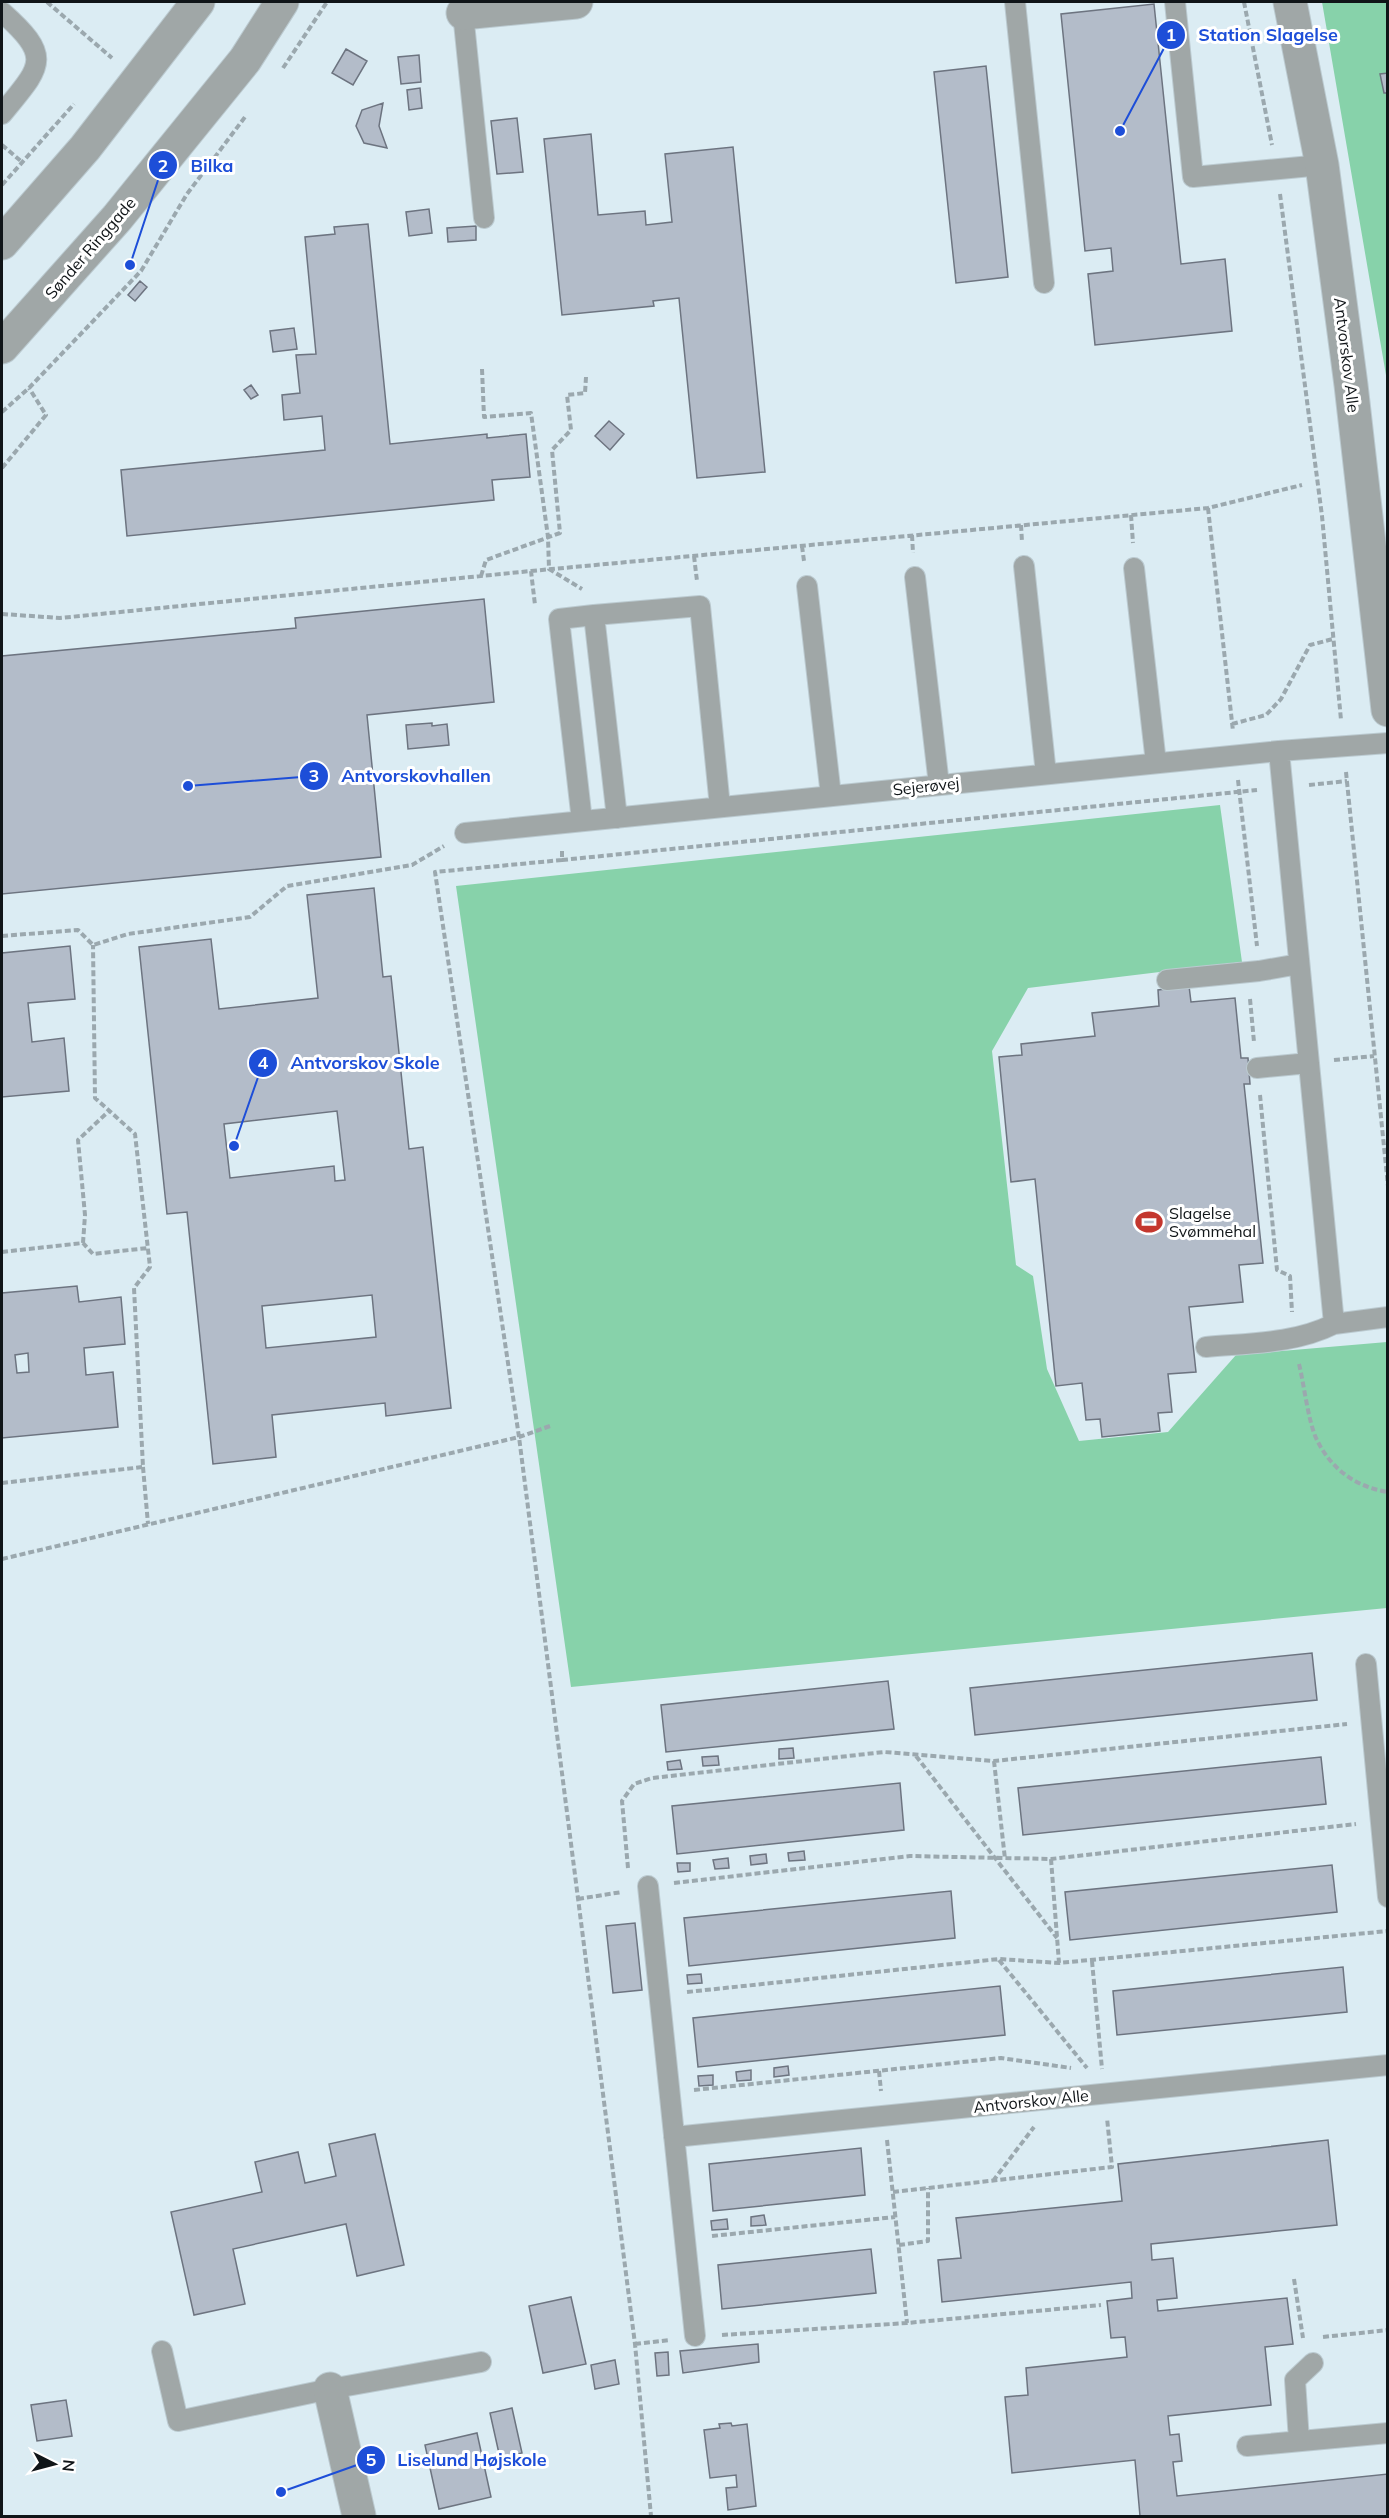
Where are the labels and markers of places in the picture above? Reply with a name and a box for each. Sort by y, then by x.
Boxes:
callout: Station Slagelse [1156,17,1350,53]
callout: Bilka [148,147,245,183]
callout: Antvorskovhallen [299,758,503,794]
callout: Antvorskov Skole [248,1045,451,1081]
place label: Slagelse Svømmehal [1169,1203,1256,1241]
sports icon: Slagelse Svømmehal [1134,1207,1164,1237]
callout: Liselund Højskole [356,2442,559,2478]

